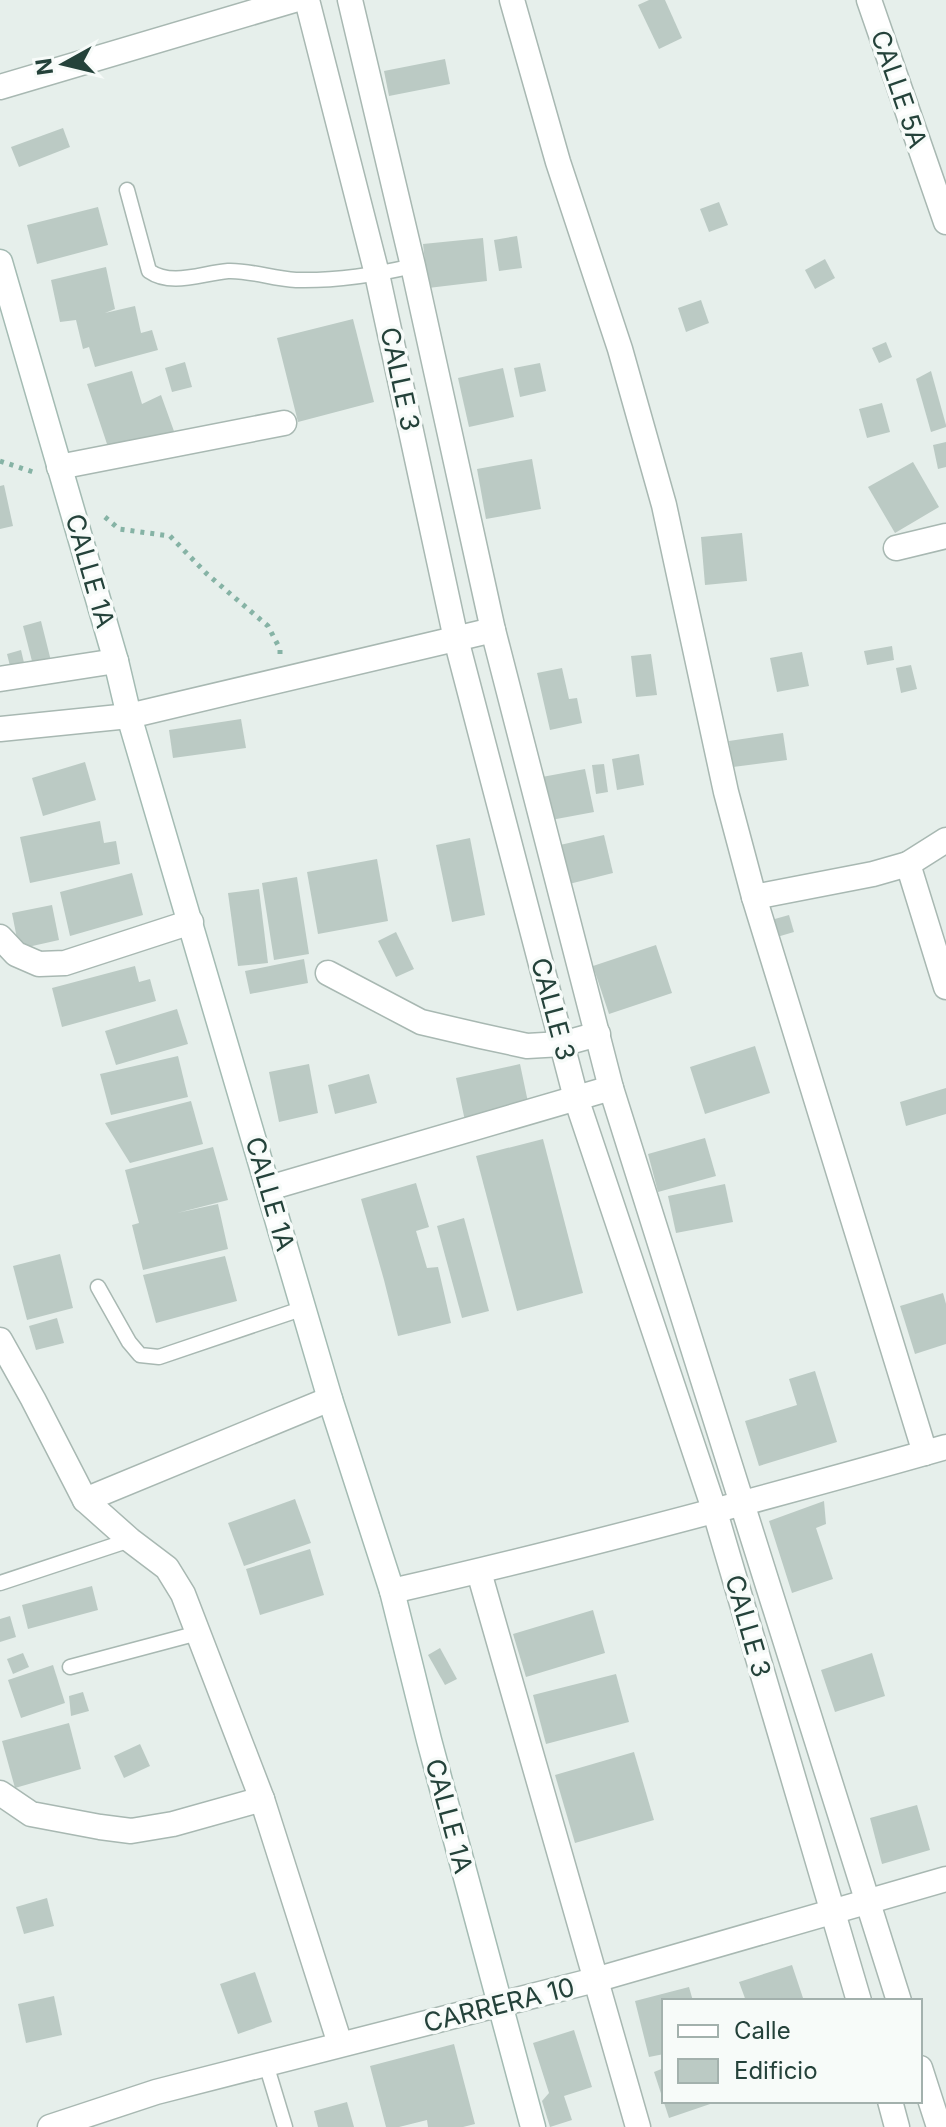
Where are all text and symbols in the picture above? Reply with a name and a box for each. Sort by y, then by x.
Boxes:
north arrow [24,24,104,104]
street label: CALLE 5A [865,26,934,152]
text: N [30,57,58,77]
street label: CALLE 3 [374,324,427,433]
street label: CALLE 1A [59,510,122,632]
street label: CALLE 3 [525,954,582,1064]
street label: CALLE 1A [239,1133,302,1255]
street label: CALLE 3 [719,1571,778,1681]
street label: CALLE 1A [419,1755,480,1877]
street label: CARRERA 10 [420,1971,578,2038]
legend [662,1999,922,2103]
text: Calle [734,2016,791,2045]
text: Edificio [734,2056,818,2085]

